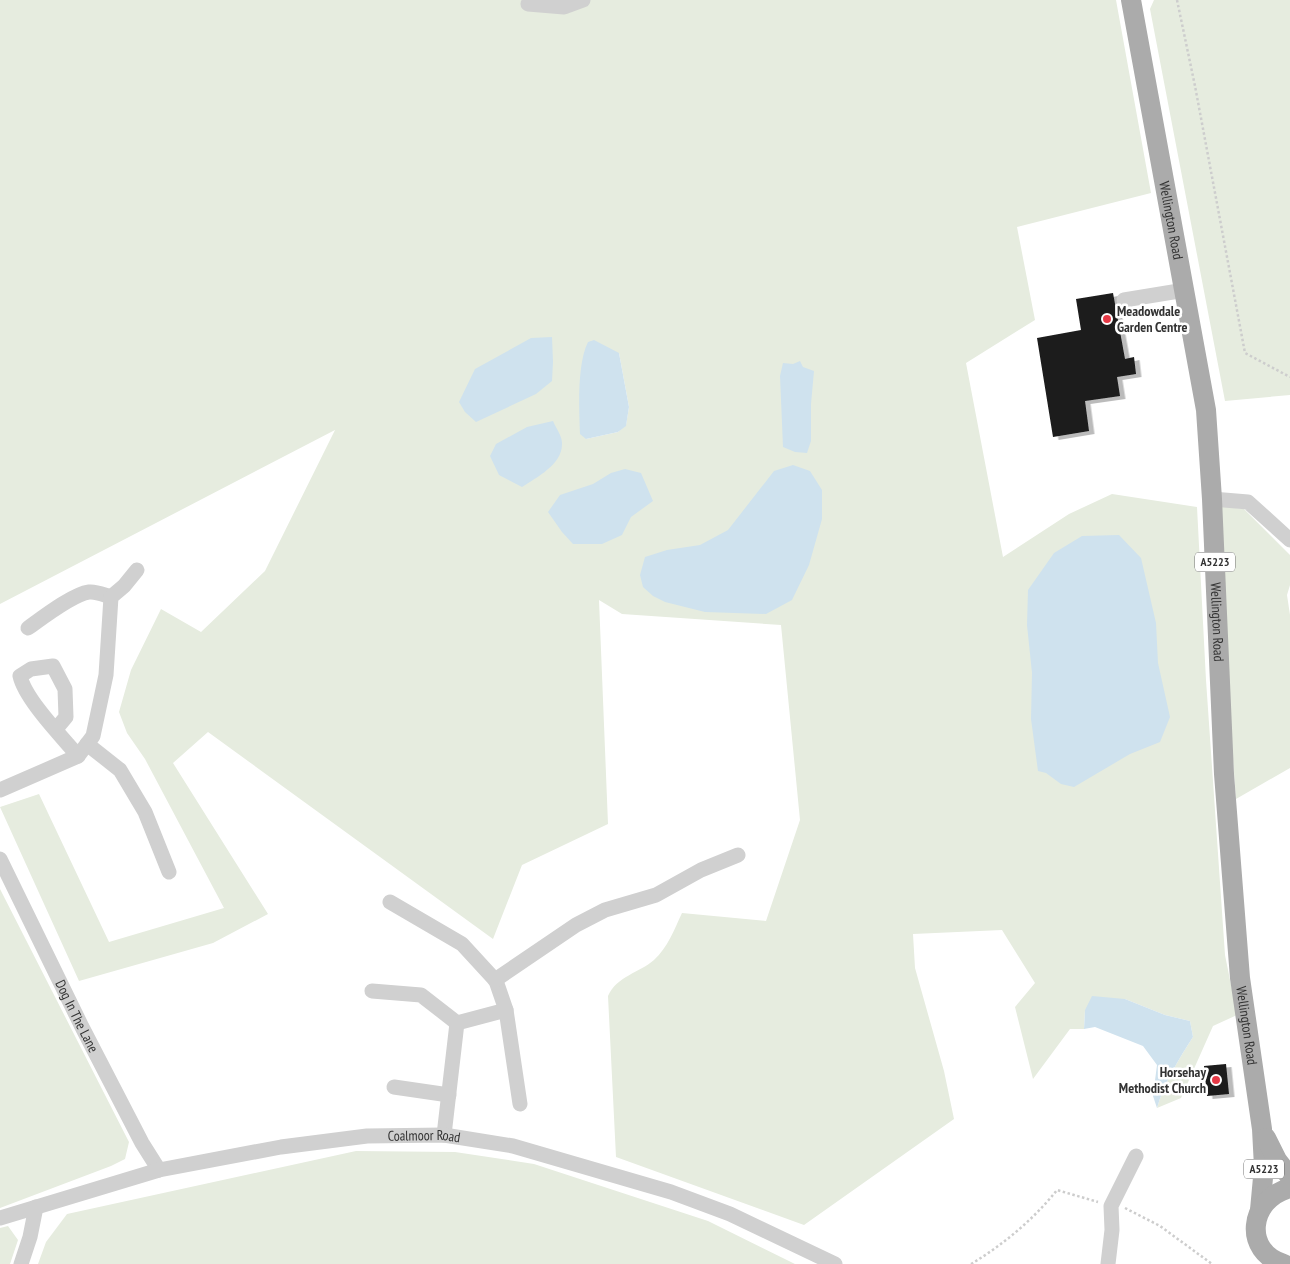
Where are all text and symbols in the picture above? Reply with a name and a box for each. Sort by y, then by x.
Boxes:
street label: Wellington Road [1155,180,1187,261]
place label: Meadowdale Garden Centre [1117,302,1188,336]
marker: Meadowdale Garden Centre [1101,313,1113,325]
road number: A5223 [1195,552,1235,572]
street label: Wellington Road [1207,582,1228,662]
street label: Dog In The Lane [51,977,103,1056]
street label: Wellington Road [1232,985,1262,1066]
place label: Horsehay Methodist Church [1119,1063,1206,1097]
marker: Horsehay Methodist Church [1210,1074,1222,1086]
street label: Coalmoor Road [387,1126,462,1146]
road number: A5223 [1244,1160,1284,1178]

